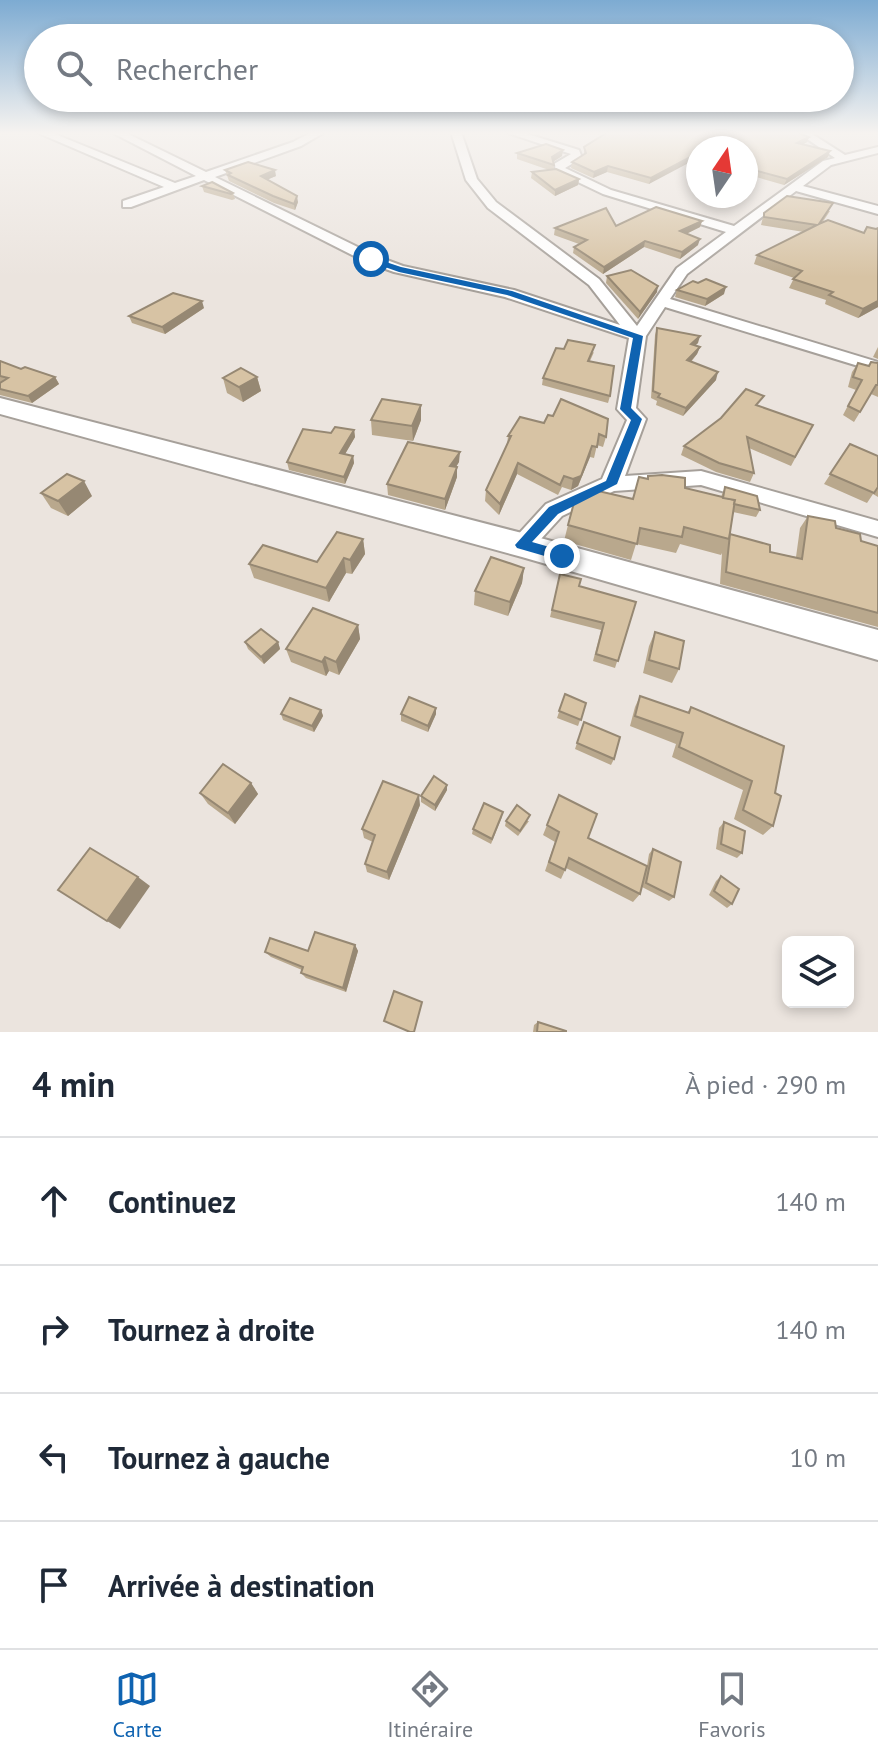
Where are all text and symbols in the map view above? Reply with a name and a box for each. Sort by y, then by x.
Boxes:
search box [24,24,854,112]
icon: search [52,46,96,90]
text: Rechercher [116,49,258,88]
north arrow [686,136,758,208]
route start [353,241,389,277]
route end [544,538,580,574]
map controls [782,936,854,1008]
button: layers [782,936,854,1008]
text: 4 min [32,1062,115,1106]
text: À pied · 290 m [685,1068,846,1101]
icon: ahead [32,1179,76,1223]
text: Continuez [108,1182,236,1221]
text: 140 m [775,1185,846,1218]
icon: right [32,1307,76,1351]
text: Tournez à droite [108,1310,315,1349]
text: 140 m [775,1313,846,1346]
icon: left [32,1435,76,1479]
text: Tournez à gauche [108,1438,330,1477]
text: 10 m [790,1441,846,1474]
icon: arrive [32,1563,76,1607]
text: Arrivée à destination [108,1566,375,1605]
tab: Carte [113,1667,162,1743]
tab: Itinéraire [387,1667,473,1743]
tab: Favoris [698,1667,765,1743]

